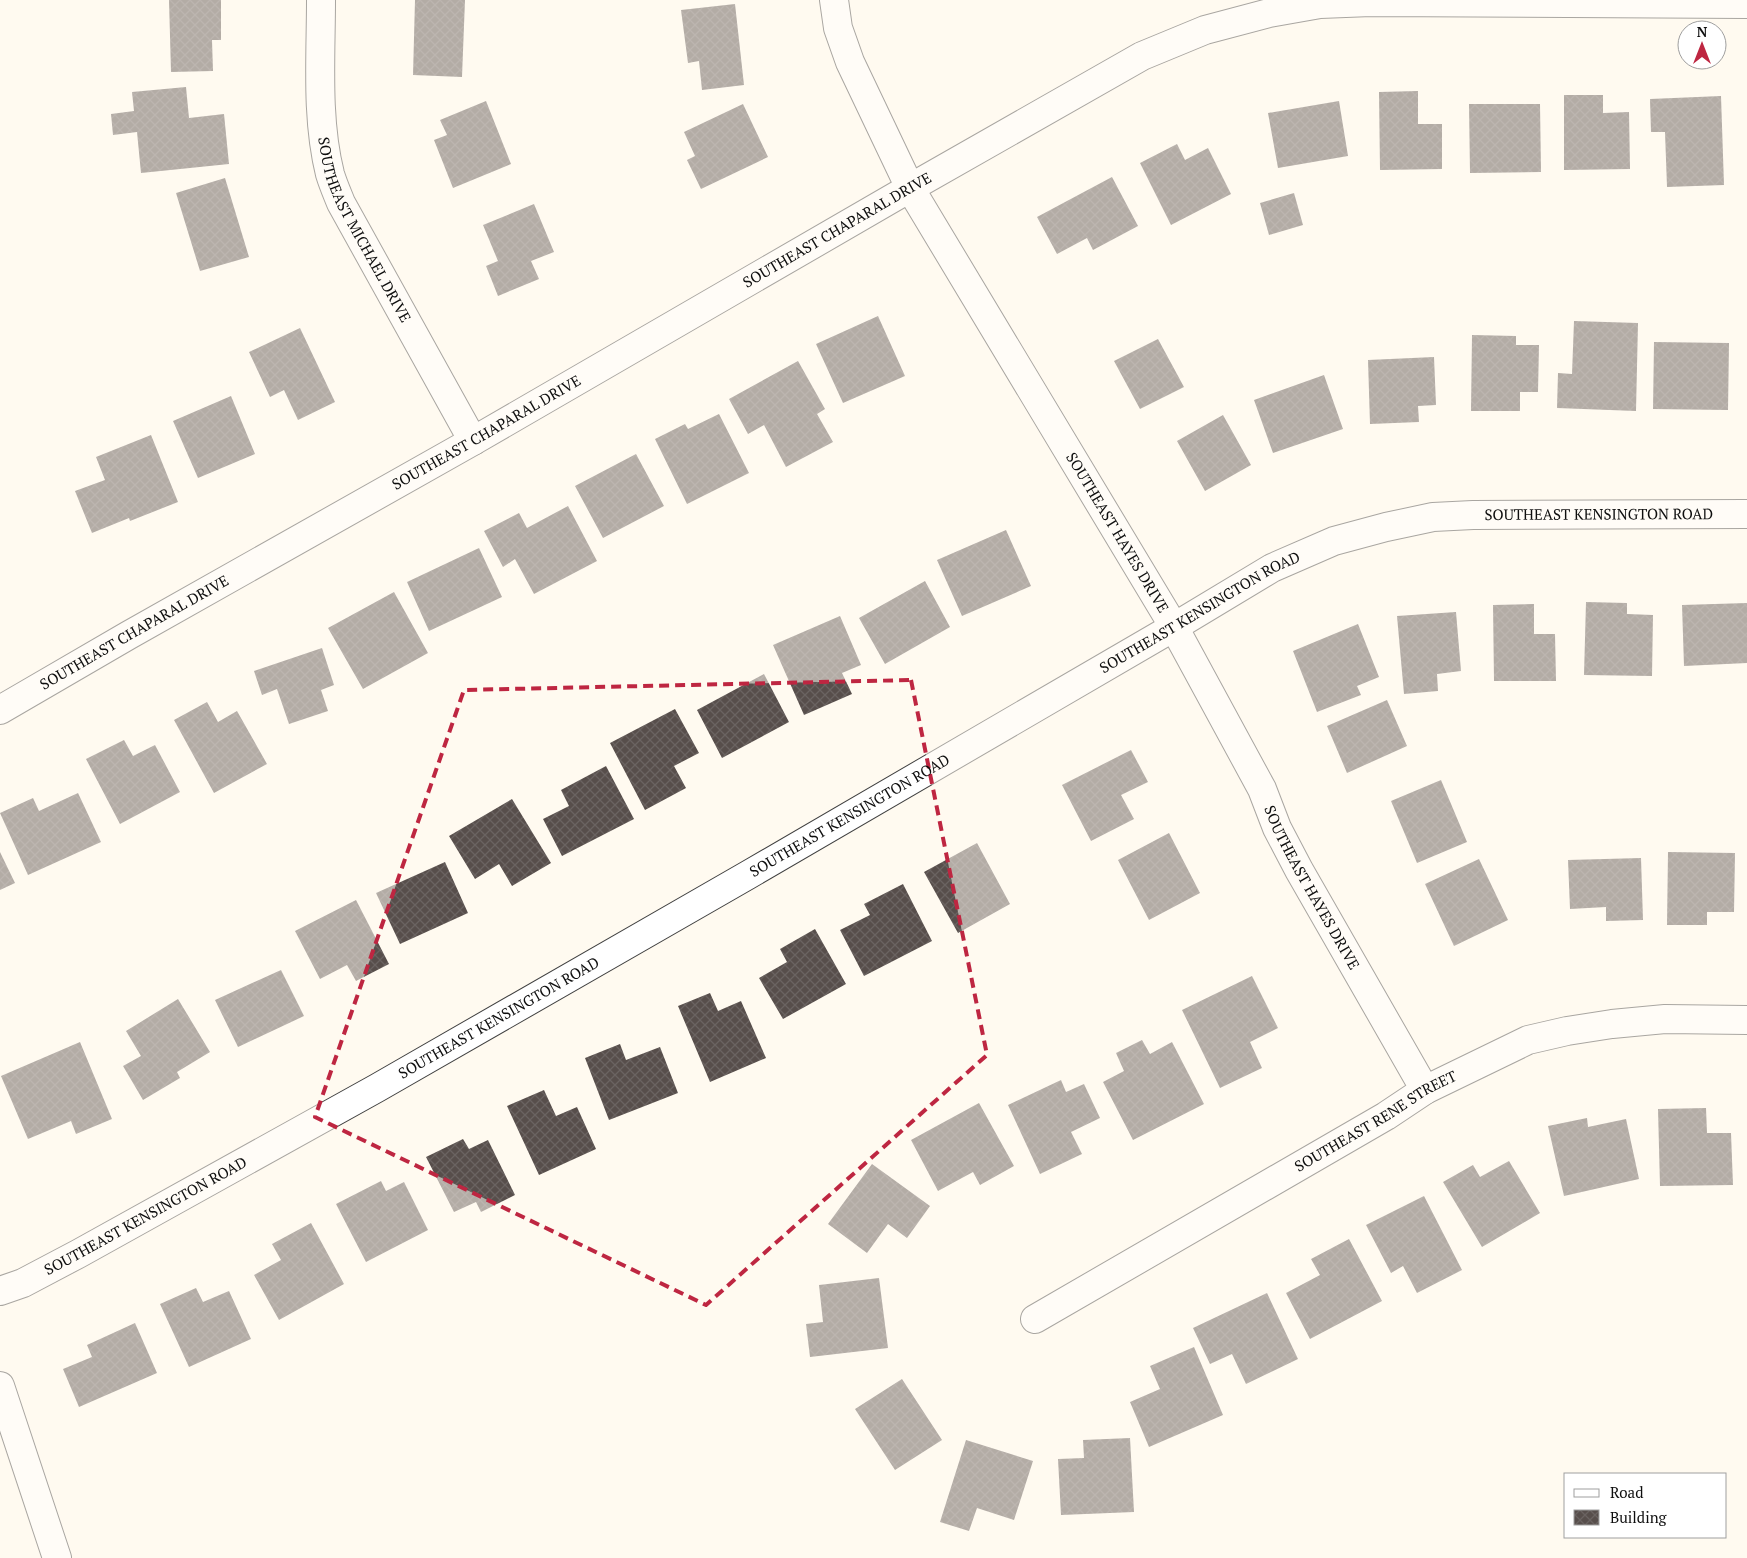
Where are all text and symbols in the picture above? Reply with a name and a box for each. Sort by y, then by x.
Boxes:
north arrow [1677,20,1727,70]
text: N [1697,22,1708,41]
street label: SOUTHEAST MICHAEL DRIVE [314,136,416,326]
street label: SOUTHEAST CHAPARAL DRIVE [739,167,935,292]
street label: SOUTHEAST CHAPARAL DRIVE [388,370,584,494]
street label: SOUTHEAST HAYES DRIVE [1062,448,1174,616]
street label: SOUTHEAST KENSINGTON ROAD [1485,503,1713,524]
street label: SOUTHEAST KENSINGTON ROAD [1095,546,1303,677]
street label: SOUTHEAST CHAPARAL DRIVE [36,570,232,694]
street label: SOUTHEAST KENSINGTON ROAD [745,749,953,881]
street label: SOUTHEAST HAYES DRIVE [1260,802,1365,973]
street label: SOUTHEAST KENSINGTON ROAD [394,952,602,1083]
street label: SOUTHEAST RENE STREET [1291,1065,1460,1176]
street label: SOUTHEAST KENSINGTON ROAD [40,1151,250,1279]
legend [1564,1473,1727,1538]
text: Road [1610,1482,1643,1502]
text: Building [1610,1507,1668,1527]

